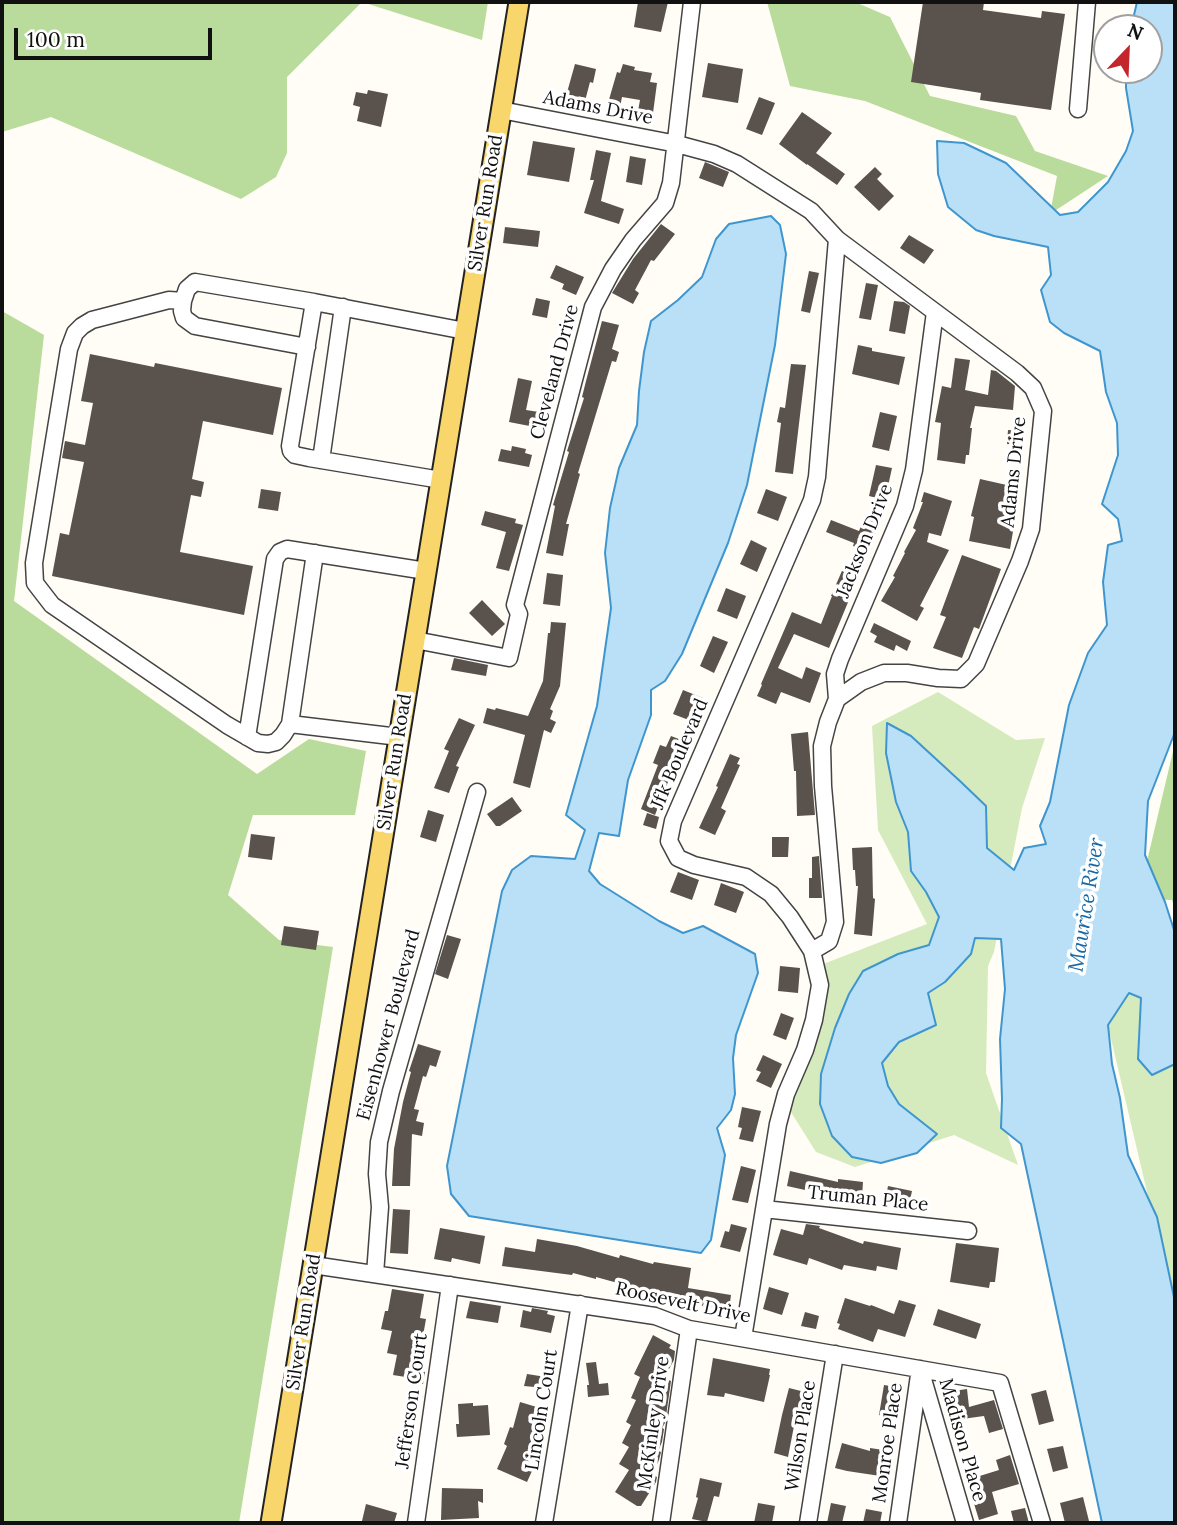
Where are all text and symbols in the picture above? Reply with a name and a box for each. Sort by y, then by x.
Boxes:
scale bar [18,14,215,58]
north arrow [1093,14,1163,84]
text: N [1124,18,1147,45]
text: 100 m [27,26,85,53]
street label: Adams Drive [541,86,655,130]
street label: Silver Run Road [464,133,508,273]
street label: Cleveland Drive [526,302,584,442]
street label: Adams Drive [997,415,1031,529]
street label: Jackson Drive [832,481,898,601]
street label: Silver Run Road [373,692,417,832]
street label: Jfk Boulevard [646,695,714,813]
water label: Maurice River [1064,836,1110,974]
street label: Eisenhower Boulevard [353,927,425,1123]
street label: Truman Place [806,1181,930,1217]
street label: Silver Run Road [282,1252,326,1392]
street label: Roosevelt Drive [613,1278,753,1328]
street label: Jefferson Court [391,1332,433,1470]
street label: Lincoln Court [521,1348,563,1472]
street label: McKinley Drive [633,1355,675,1491]
street label: Madison Place [934,1376,990,1504]
street label: Wilson Place [781,1379,821,1493]
street label: Monroe Place [868,1381,908,1505]

